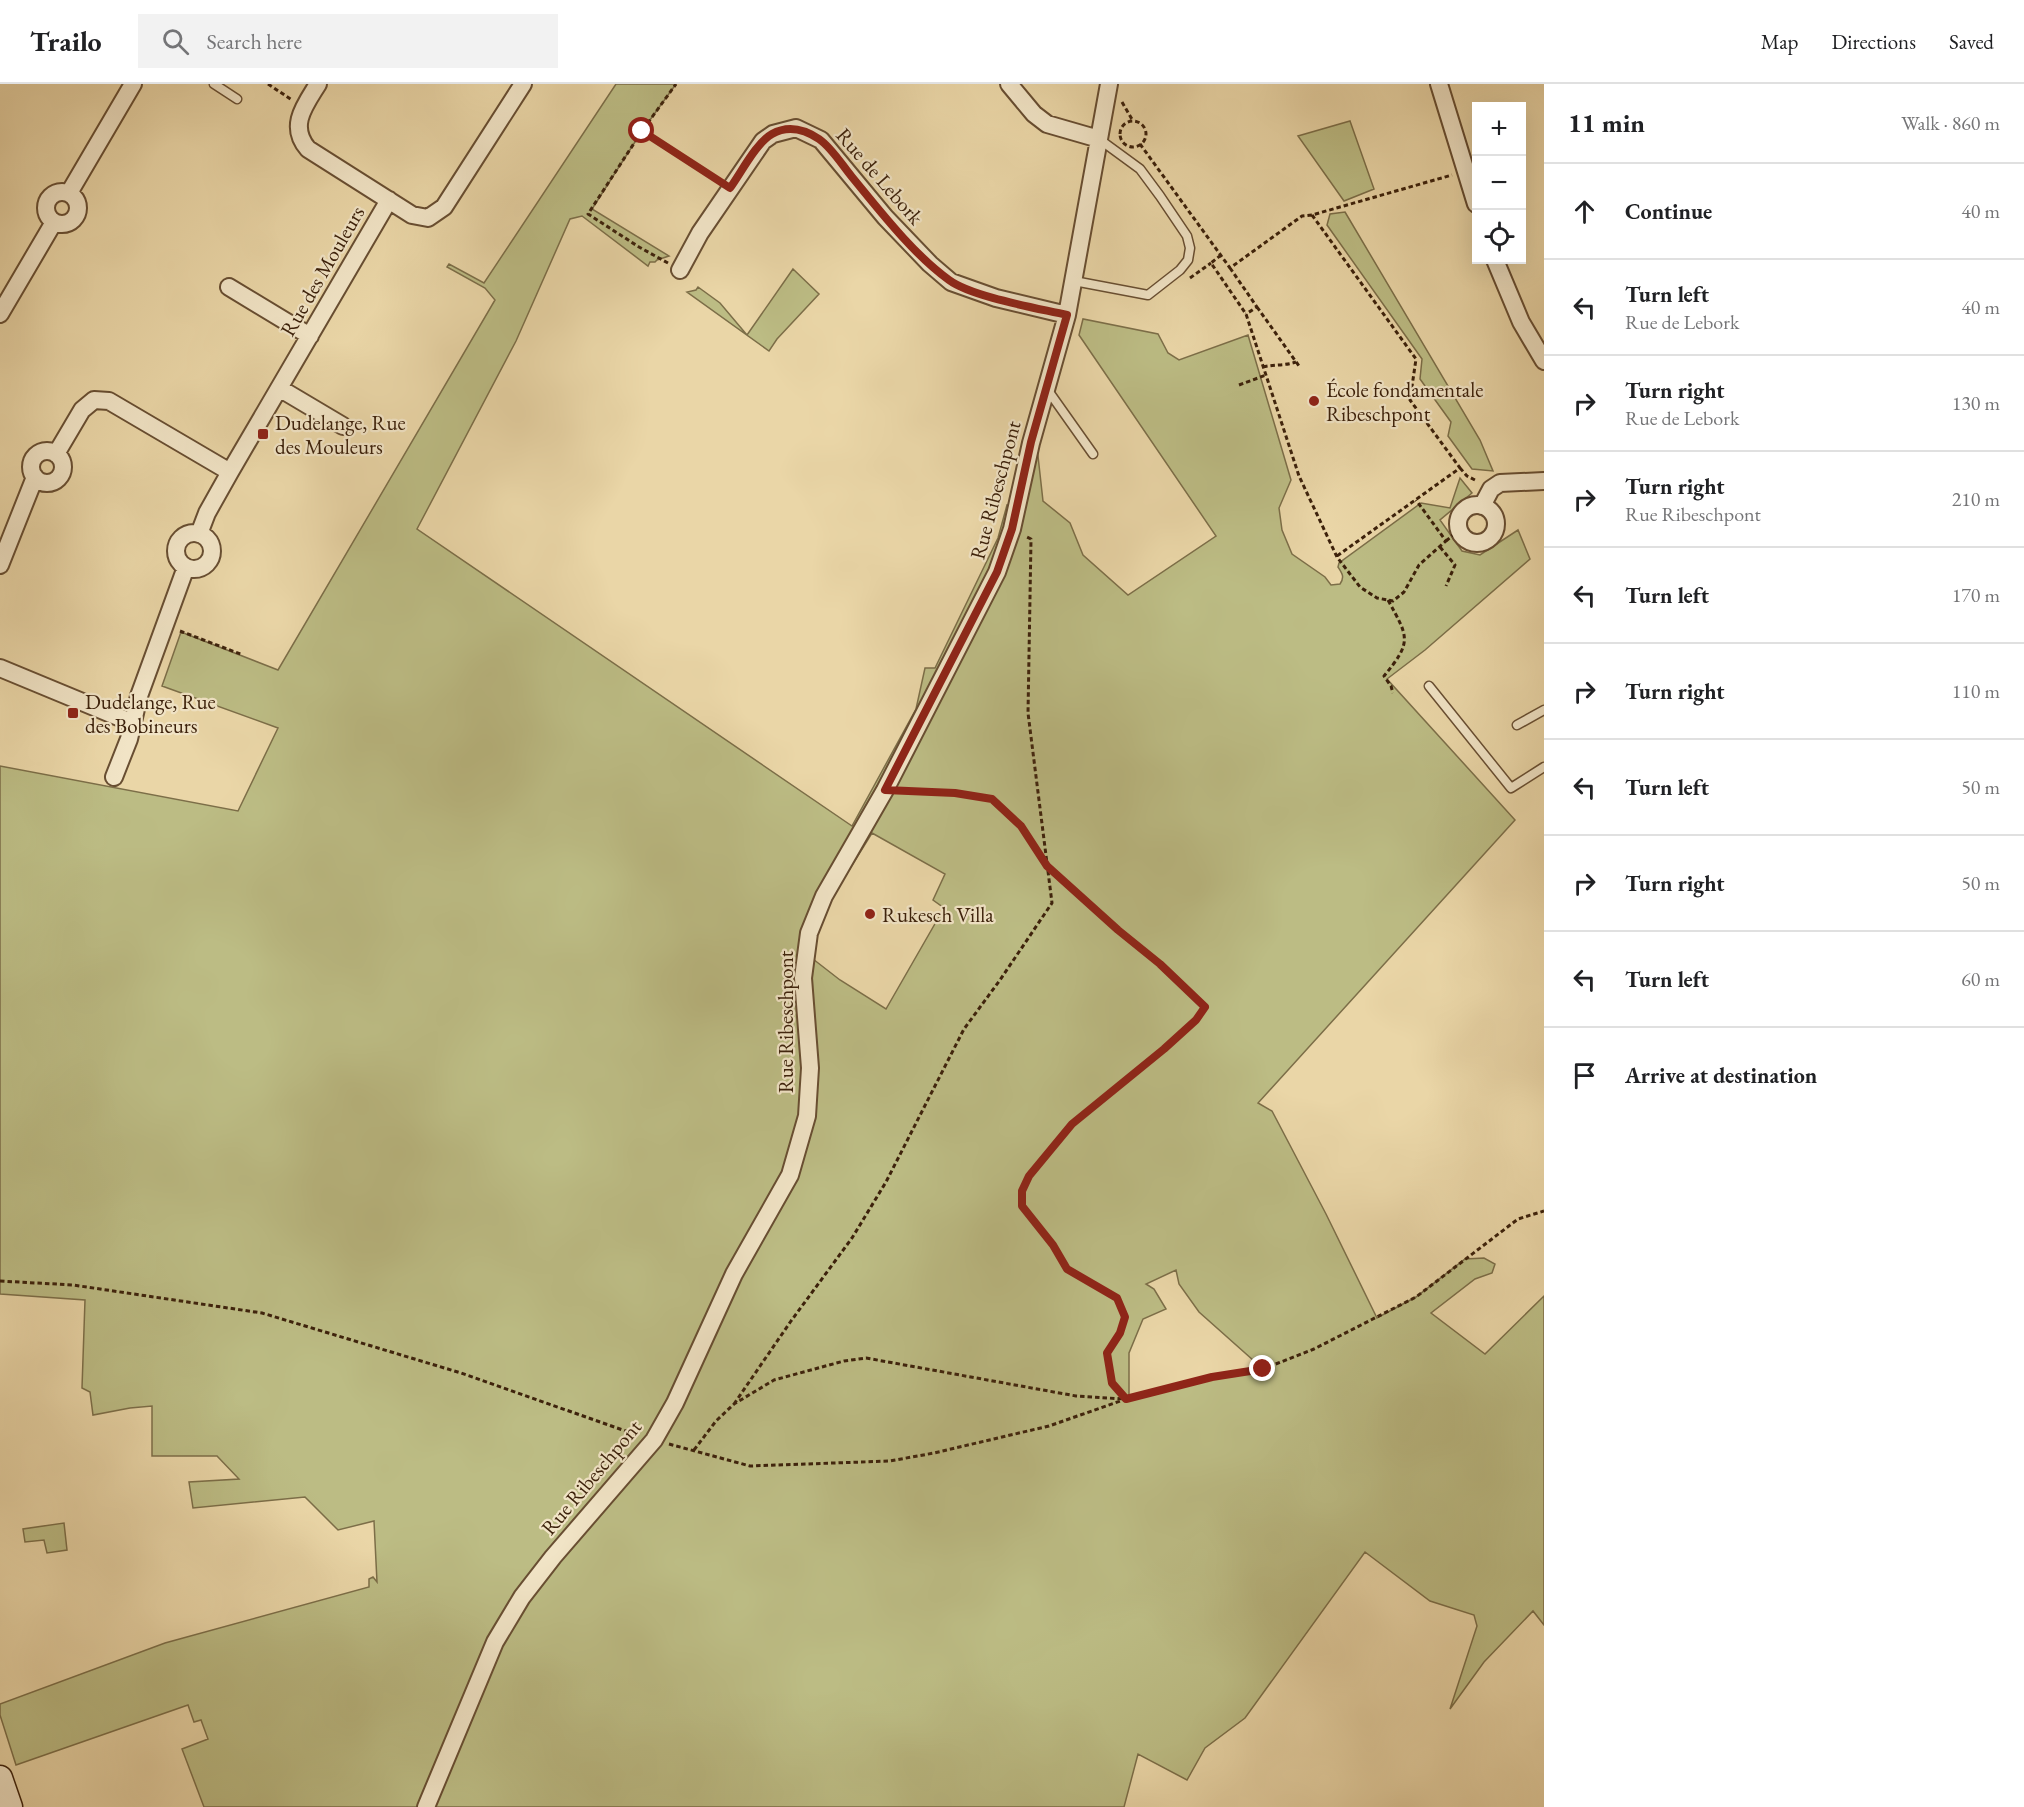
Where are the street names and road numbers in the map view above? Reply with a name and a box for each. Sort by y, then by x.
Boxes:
street label: Rue de Lebork [830,122,930,231]
street label: Rue des Mouleurs [274,201,370,341]
street label: Rue Ribeschpont [963,417,1027,562]
street label: Rue Ribeschpont [772,950,799,1093]
street label: Rue Ribeschpont [535,1413,647,1540]

